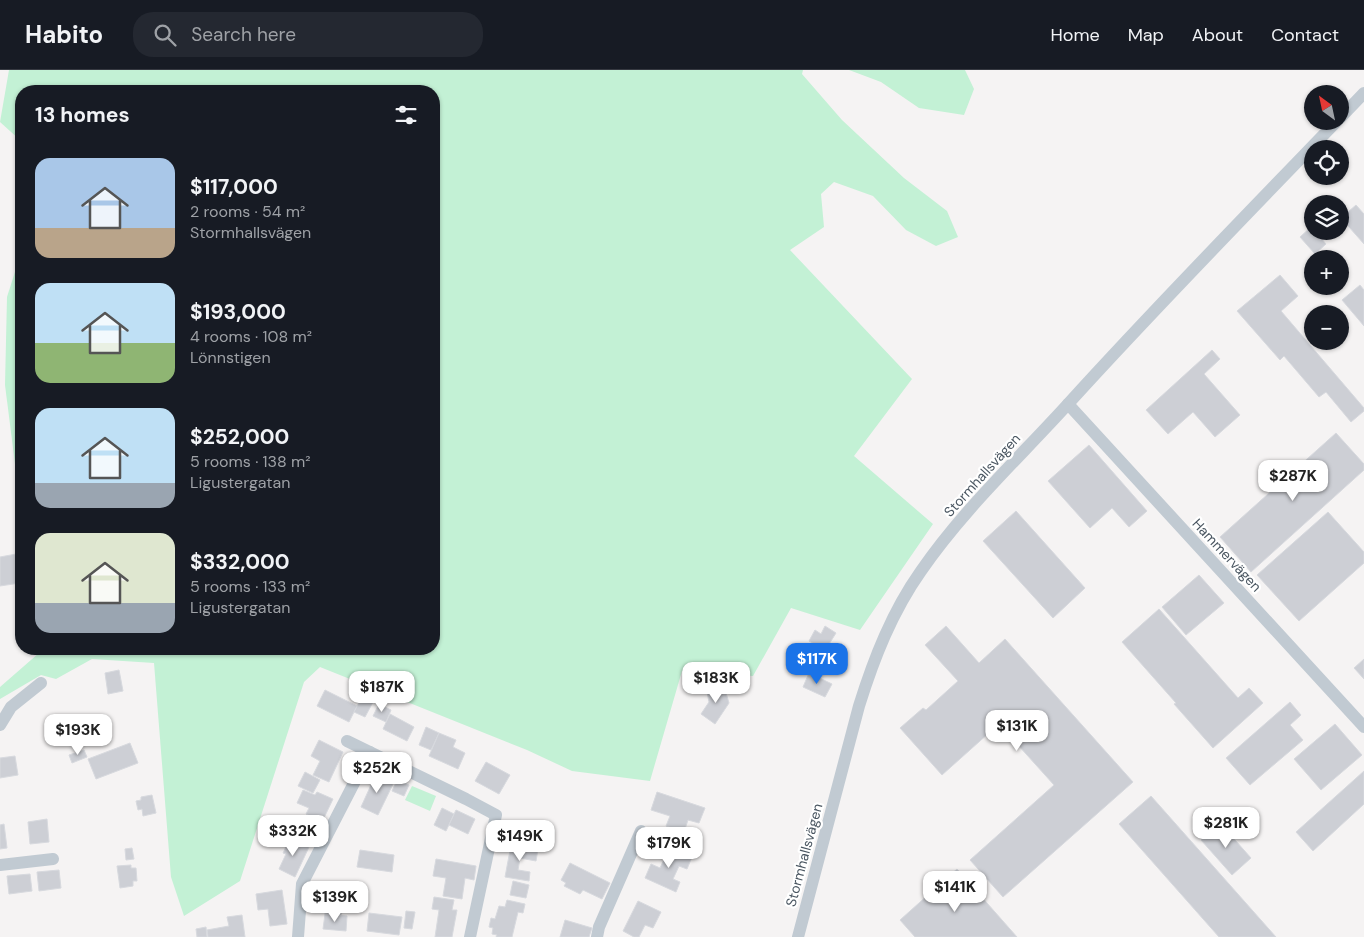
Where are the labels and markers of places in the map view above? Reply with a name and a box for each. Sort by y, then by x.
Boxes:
pin: $287K [1258,460,1328,502]
pin: $117K [782,642,852,685]
pin: $183K [681,662,751,704]
pin: $187K [347,670,417,713]
pin: $131K [982,710,1052,752]
pin: $193K [43,714,113,756]
pin: $252K [342,752,412,794]
pin: $281K [1191,806,1261,849]
pin: $332K [258,814,328,857]
pin: $149K [485,820,555,862]
pin: $179K [634,826,704,869]
pin: $141K [920,870,990,913]
pin: $139K [300,880,370,923]

